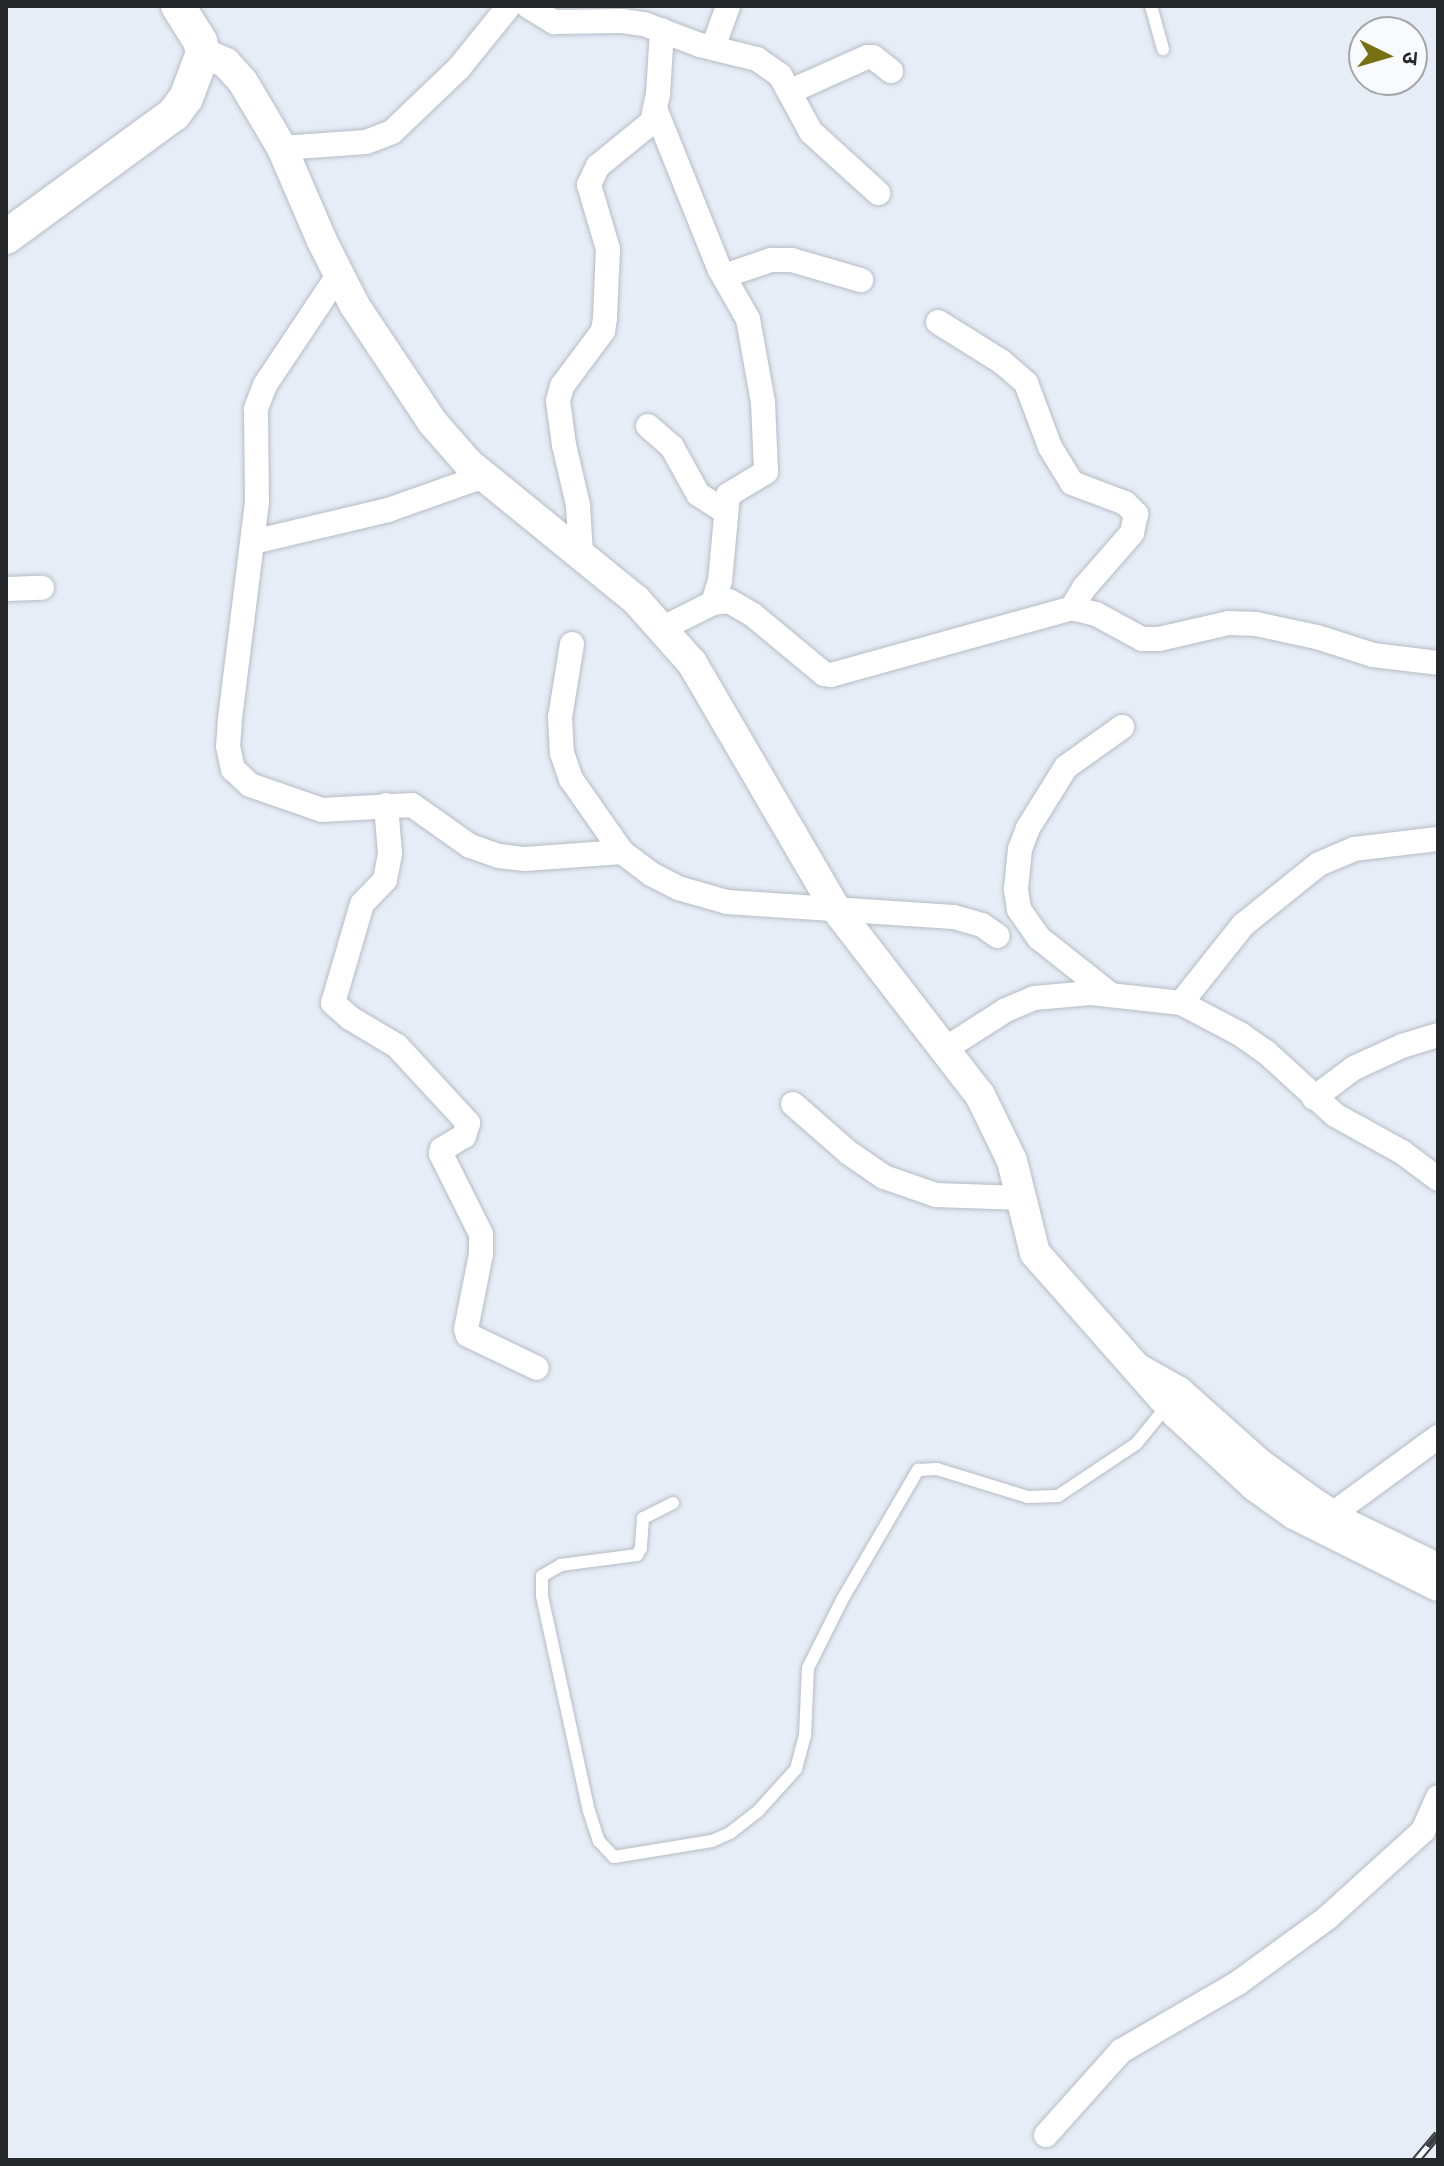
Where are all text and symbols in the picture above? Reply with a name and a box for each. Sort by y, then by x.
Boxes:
north arrow [1348,16,1428,96]
text: उ [1396,50,1424,66]

